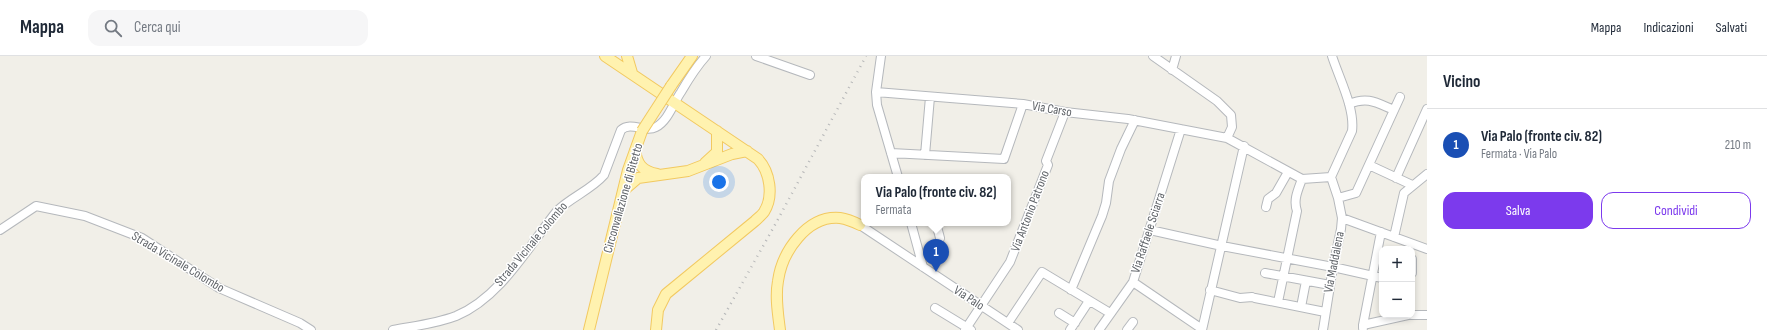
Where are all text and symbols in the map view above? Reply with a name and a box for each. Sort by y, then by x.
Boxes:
search box [88,10,368,46]
text: Mappa [20,16,64,39]
icon: search [102,17,124,39]
text: Cerca qui [134,18,181,37]
text: Mappa [1591,19,1621,36]
text: Indicazioni [1643,19,1694,36]
text: Salvati [1716,19,1747,36]
text: Vicino [1443,72,1480,92]
street label: Via Carso [1031,98,1073,120]
text: Via Palo (fronte civ. 82) [1481,127,1602,146]
text: 1 [1453,137,1459,153]
text: 210 m [1725,137,1751,153]
street label: Circonvallazione di Bitetto [600,141,646,255]
text: Fermata · Via Palo [1481,146,1557,162]
street label: Via Antonio Patrono [1007,168,1053,254]
your location [709,172,729,192]
popup [861,174,1011,226]
text: Via Palo (fronte civ. 82) [876,183,996,202]
street label: Via Raffaele Sciarra [1127,191,1169,275]
button: Salva [1443,192,1593,229]
button: Condividi [1601,192,1751,229]
street label: Strada Vicinale Colombo [491,199,571,289]
text: Fermata [876,202,912,218]
street label: Strada Vicinale Colombo [129,228,227,296]
street label: Via Maddalena [1320,230,1348,294]
pin: 1 [923,239,949,272]
map controls [1379,246,1415,318]
button: + [1379,246,1415,282]
street label: Via Palo [951,282,987,314]
button: − [1379,282,1415,318]

